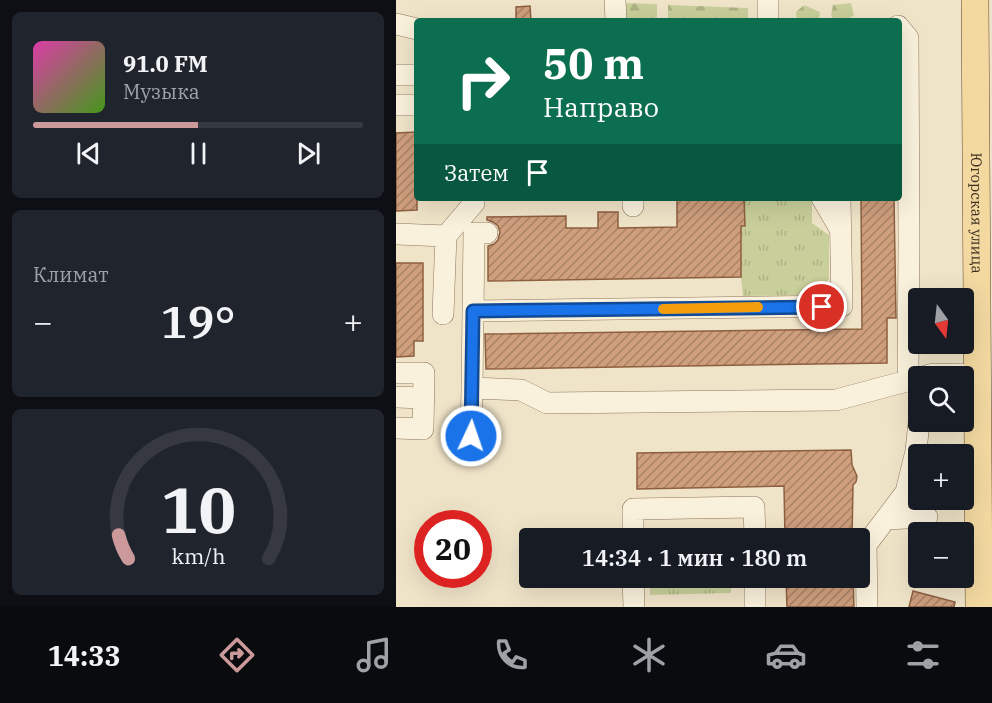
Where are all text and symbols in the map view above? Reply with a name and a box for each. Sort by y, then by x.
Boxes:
text: 50 m [543,36,644,91]
icon: right [444,42,522,120]
text: 91.0 FM [123,49,208,78]
text: Музыка [123,78,200,105]
text: Направо [543,89,659,124]
icon: previous [72,137,105,170]
icon: pause [182,137,215,170]
icon: next [292,137,325,170]
street label: Югорская улица [967,152,987,274]
icon: arrive [521,156,554,189]
text: Затем [444,158,509,187]
text: Климат [33,261,109,288]
pin [796,281,847,332]
north arrow [908,288,974,354]
map controls [908,288,974,588]
icon: arrive [805,290,838,323]
text: 19° [160,292,236,350]
text: − [33,300,53,343]
text: + [343,300,363,343]
button: search [908,366,974,432]
position arrow [439,404,503,468]
button: + [908,444,974,510]
text: 10 [161,469,235,550]
speed limit sign: 20 [414,510,492,588]
button: − [908,522,974,588]
text: km/h [171,542,225,570]
text: 14:34 · 1 мин · 180 m [582,543,807,572]
icon: directions [216,634,258,676]
icon: music [353,634,395,676]
icon: phone [490,634,532,676]
icon: climate [628,634,670,676]
icon: car [765,634,807,676]
icon: filters [902,634,944,676]
text: 14:33 [48,638,121,673]

